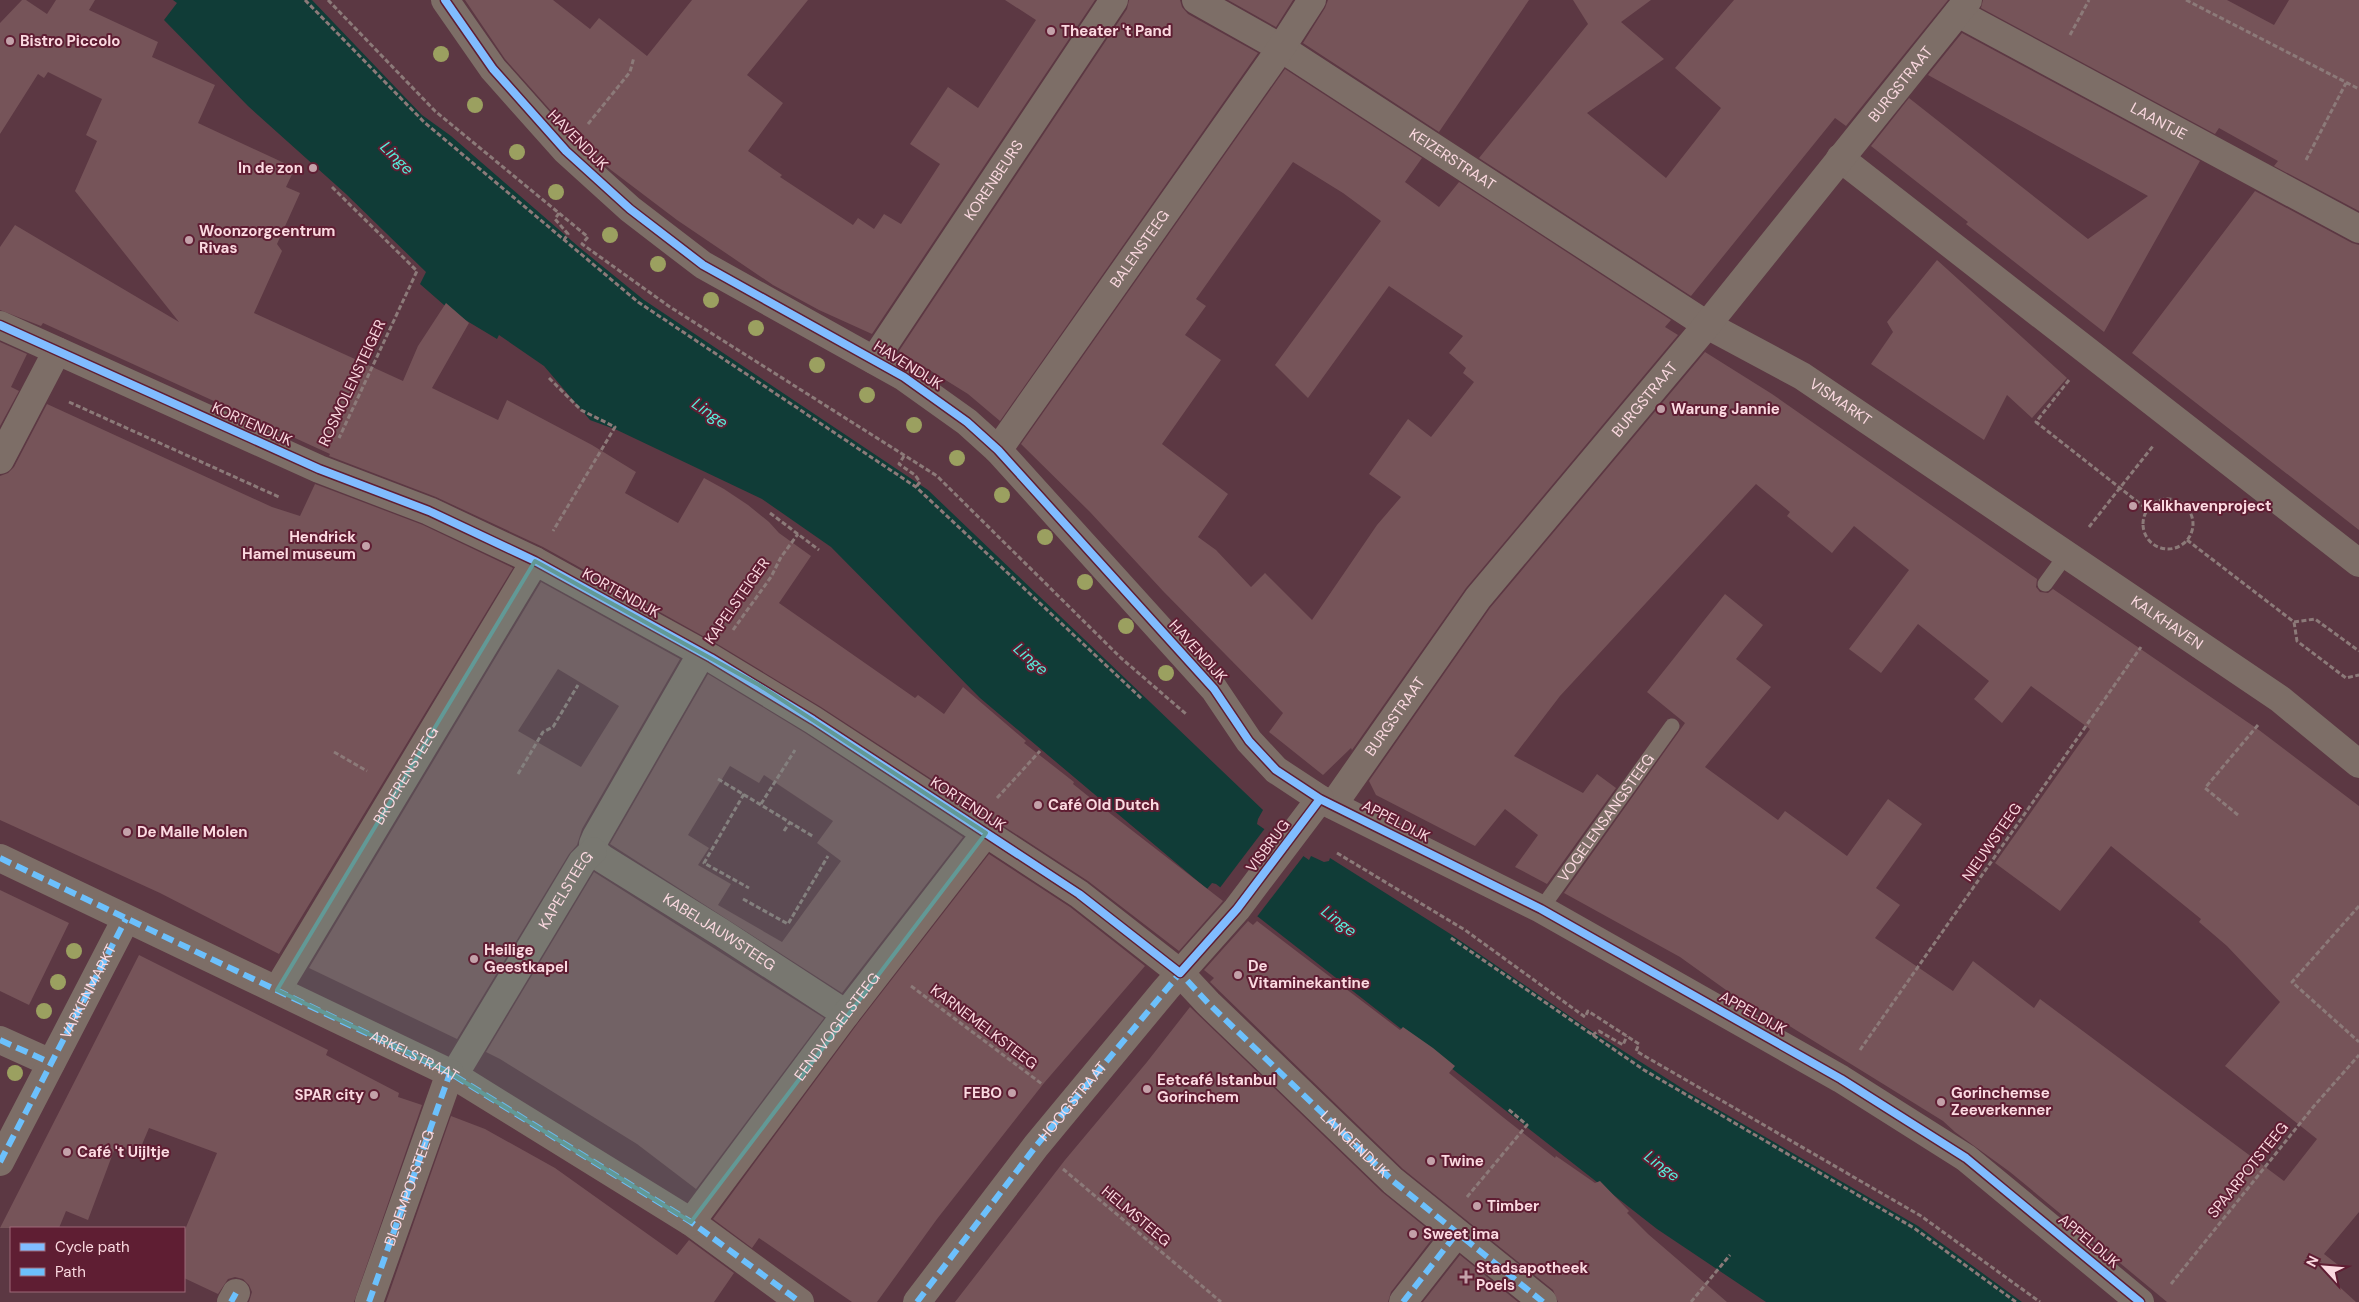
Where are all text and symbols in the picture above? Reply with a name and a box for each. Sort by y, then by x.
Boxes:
place label: Theater 't Pand [1061,21,1172,41]
marker: Theater 't Pand [1045,25,1057,37]
place label: Bistro Piccolo [20,31,120,51]
marker: Bistro Piccolo [4,35,16,47]
street label: BURGSTRAAT [1864,42,1937,126]
street label: LAANTJE [2127,98,2190,144]
street label: HAVENDIJK [543,105,613,175]
street label: KEIZERSTRAAT [1405,124,1499,195]
street label: KORENBEURS [960,136,1028,224]
water label: Linge [376,137,418,179]
place label: In de zon [238,158,303,178]
marker: In de zon [307,162,319,174]
street label: BALENSTEEG [1105,206,1174,292]
place label: Woonzorgcentrum Rivas [199,221,336,258]
marker: Woonzorgcentrum Rivas [183,234,195,246]
street label: ROSMOLENSTEIGER [314,316,390,450]
street label: HAVENDIJK [870,336,946,394]
street label: BURGSTRAAT [1607,358,1682,441]
street label: VISMARKT [1805,374,1875,430]
water label: Linge [688,393,732,433]
street label: KORTENDIJK [209,397,296,451]
place label: Warung Jannie [1671,399,1780,419]
marker: Warung Jannie [1655,403,1667,415]
place label: Kalkhavenproject [2143,496,2272,516]
marker: Kalkhavenproject [2127,500,2139,512]
place label: Hendrick Hamel museum [242,527,356,564]
marker: Hendrick Hamel museum [360,540,372,552]
street label: KAPELSTEIGER [700,554,774,648]
street label: KORTENDIJK [579,563,664,623]
street label: KALKHAVEN [2127,591,2207,654]
street label: HAVENDIJK [1165,615,1232,687]
water label: Linge [1009,638,1053,680]
street label: BURGSTRAAT [1360,673,1430,760]
street label: BROERENSTEEG [369,723,443,829]
street label: VOGELENSANGSTEEG [1553,750,1659,886]
street label: KORTENDIJK [926,772,1010,836]
place label: Café Old Dutch [1048,795,1159,815]
street label: APPELDIJK [1359,795,1434,847]
marker: Café Old Dutch [1032,799,1044,811]
street label: NIEUWSTEEG [1958,799,2026,885]
street label: VISBRUG [1242,815,1294,877]
place label: De Malle Molen [137,822,248,842]
marker: De Malle Molen [121,826,133,838]
street label: KAPELSTEEG [534,847,597,933]
street label: KABELJAUWSTEEG [659,889,779,975]
water label: Linge [1317,901,1361,941]
place label: Heilige Geestkapel [484,940,568,977]
street label: VARKENMARKT [56,941,121,1042]
marker: Heilige Geestkapel [468,953,480,965]
place label: De Vitaminekantine [1248,956,1370,993]
street label: EENDVOGELSTEEG [790,968,885,1085]
marker: De Vitaminekantine [1232,969,1244,981]
street label: KARNEMELKSTEEG [926,980,1042,1074]
street label: APPELDIJK [1716,986,1790,1040]
street label: ARKELSTRAAT [366,1026,463,1086]
street label: HOOGSTRAAT [1034,1057,1112,1146]
place label: Eetcafé Istanbul Gorinchem [1157,1070,1276,1107]
place label: FEBO [964,1083,1002,1103]
marker: Eetcafé Istanbul Gorinchem [1141,1083,1153,1095]
place label: Gorinchemse Zeeverkenner [1951,1083,2051,1120]
place label: SPAR city [294,1085,364,1105]
marker: FEBO [1006,1087,1018,1099]
marker: SPAR city [368,1089,380,1101]
marker: Gorinchemse Zeeverkenner [1935,1096,1947,1108]
street label: LANGENDIJK [1316,1106,1394,1182]
street label: SPAARPOTSTEEG [2203,1118,2293,1222]
street label: BLOEMPOTSTEEG [380,1127,439,1249]
place label: Café 't Uijltje [77,1142,170,1162]
marker: Café 't Uijltje [61,1146,73,1158]
water label: Linge [1640,1146,1684,1186]
place label: Twine [1441,1151,1484,1171]
marker: Twine [1425,1155,1437,1167]
street label: HELMSTEEG [1097,1181,1175,1251]
place label: Timber [1487,1196,1539,1216]
marker: Timber [1471,1200,1483,1212]
street label: APPELDIJK [2054,1210,2124,1273]
place label: Sweet ima [1423,1224,1499,1244]
legend [10,1227,185,1292]
marker: Sweet ima [1407,1228,1419,1240]
text: Cycle path [55,1237,130,1257]
north arrow [2299,1242,2349,1292]
text: N [2302,1253,2323,1270]
place label: Stadsapotheek Poels [1476,1258,1588,1295]
text: Path [55,1262,86,1282]
marker: Stadsapotheek Poels [1460,1271,1472,1283]

